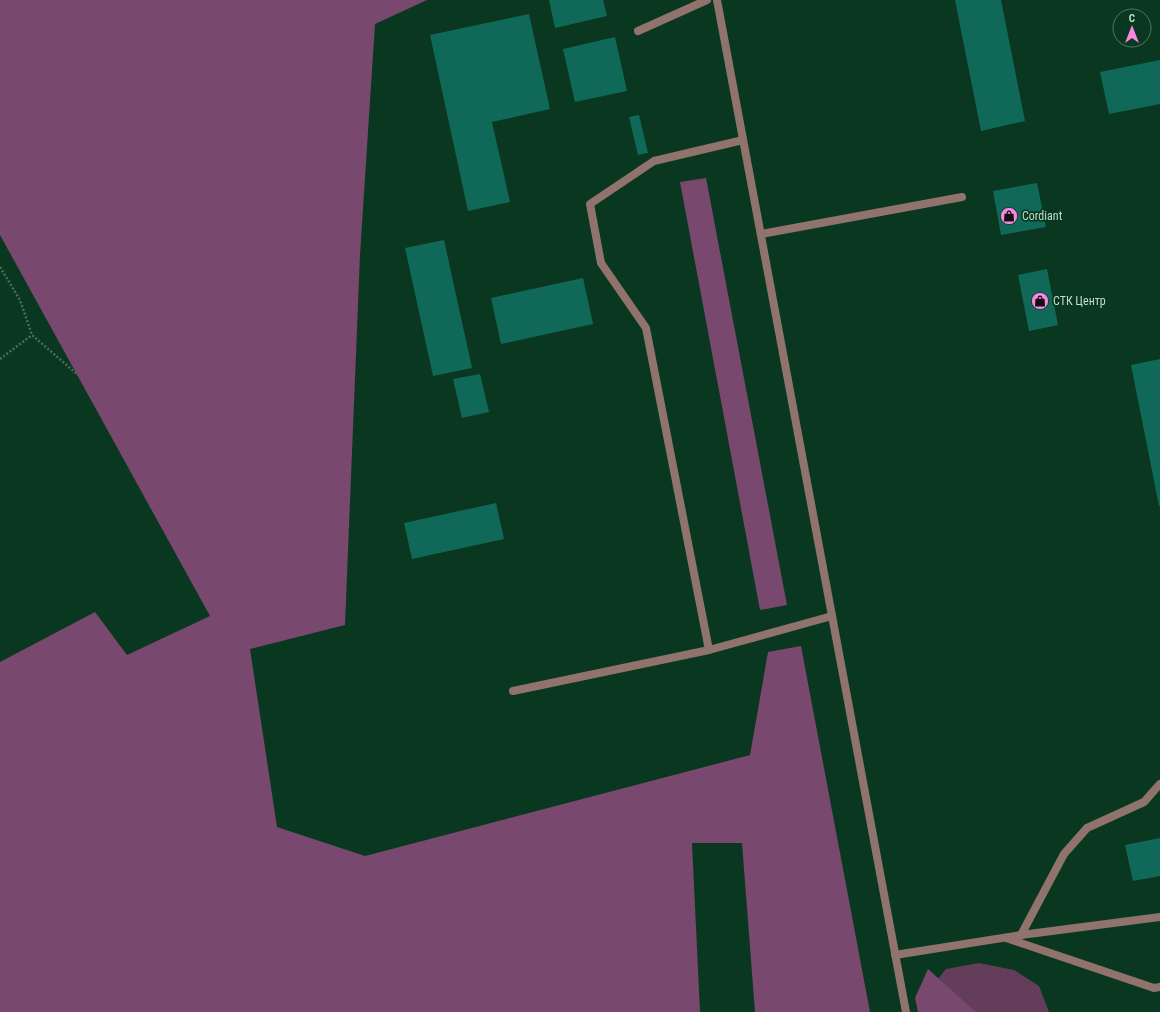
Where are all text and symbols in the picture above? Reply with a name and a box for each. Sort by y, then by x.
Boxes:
north arrow [1112,8,1152,48]
text: С [1129,12,1135,25]
shop icon: Cordiant [999,206,1019,226]
place label: Cordiant [1022,209,1063,223]
shop icon: СТК Центр [1030,291,1050,311]
place label: СТК Центр [1053,294,1106,308]

